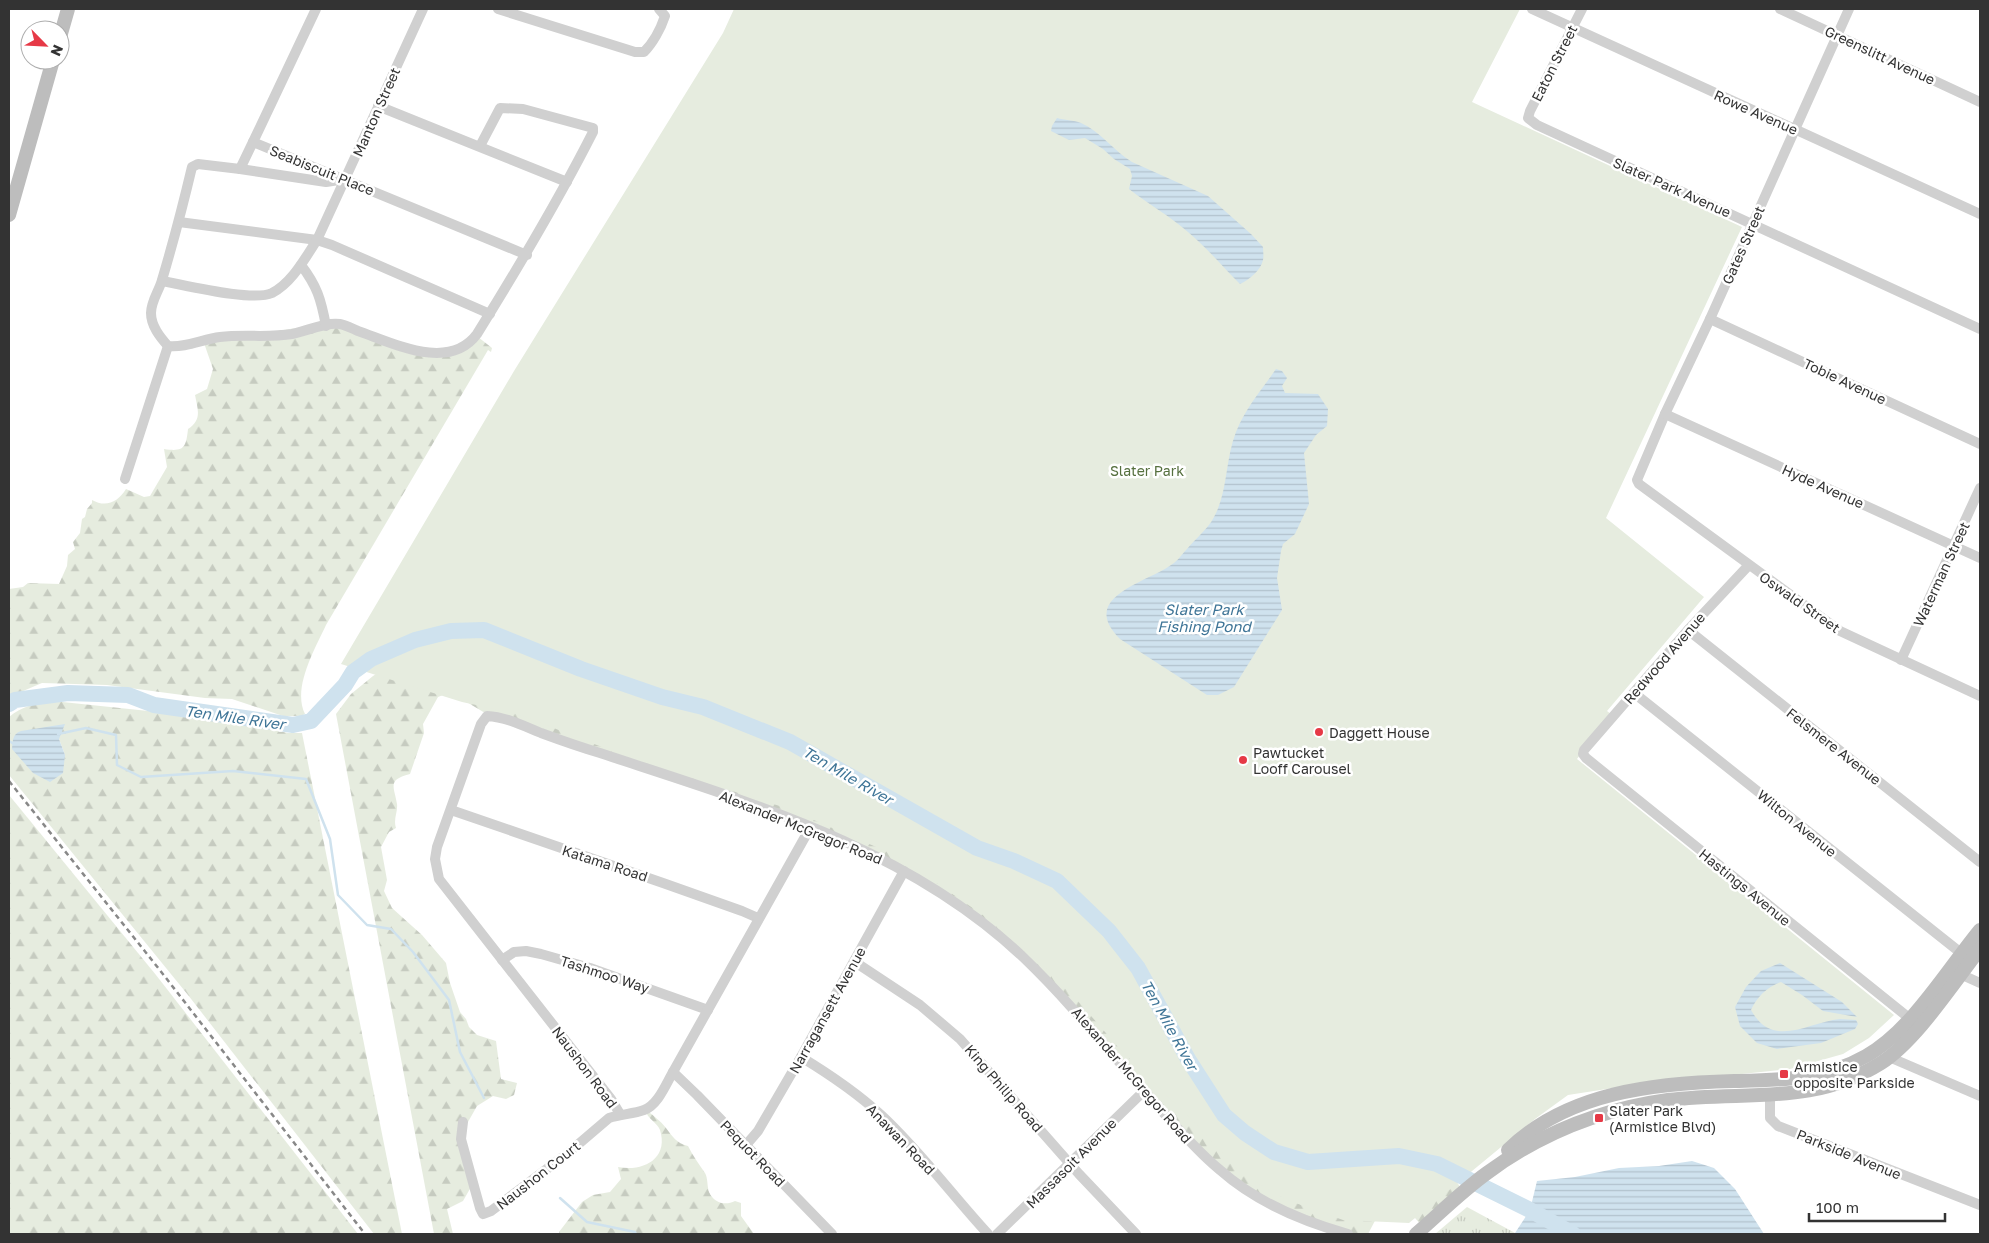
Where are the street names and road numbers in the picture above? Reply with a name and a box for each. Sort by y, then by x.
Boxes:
street label: Eaton Street [1527,22,1581,104]
street label: Greenslitt Avenue [1822,22,1938,88]
street label: Manton Street [349,65,403,159]
street label: Rowe Avenue [1711,86,1801,138]
street label: Seabiscuit Place [267,141,377,199]
street label: Slater Park Avenue [1610,153,1734,221]
street label: Gates Street [1718,203,1768,287]
street label: Tobie Avenue [1801,354,1889,408]
street label: Hyde Avenue [1779,460,1867,512]
street label: Waterman Street [1909,519,1973,629]
street label: Oswald Street [1756,568,1844,636]
street label: Redwood Avenue [1620,609,1708,707]
street label: Felsmere Avenue [1783,704,1885,788]
street label: Alexander McGregor Road [717,786,885,868]
street label: Wilton Avenue [1754,786,1840,860]
street label: Katama Road [560,841,650,885]
street label: Hastings Avenue [1696,845,1794,929]
street label: Narragansett Avenue [785,944,869,1076]
street label: Tashmoo Way [558,952,652,996]
street label: Alexander McGregor Road [1068,1004,1196,1146]
street label: Naushon Road [549,1023,621,1111]
street label: King Philip Road [961,1041,1047,1135]
street label: Anawan Road [863,1100,939,1178]
street label: Massasoit Avenue [1022,1114,1120,1212]
street label: Pequot Road [717,1116,789,1190]
street label: Parkside Avenue [1794,1125,1904,1183]
street label: Naushon Court [493,1137,583,1213]

